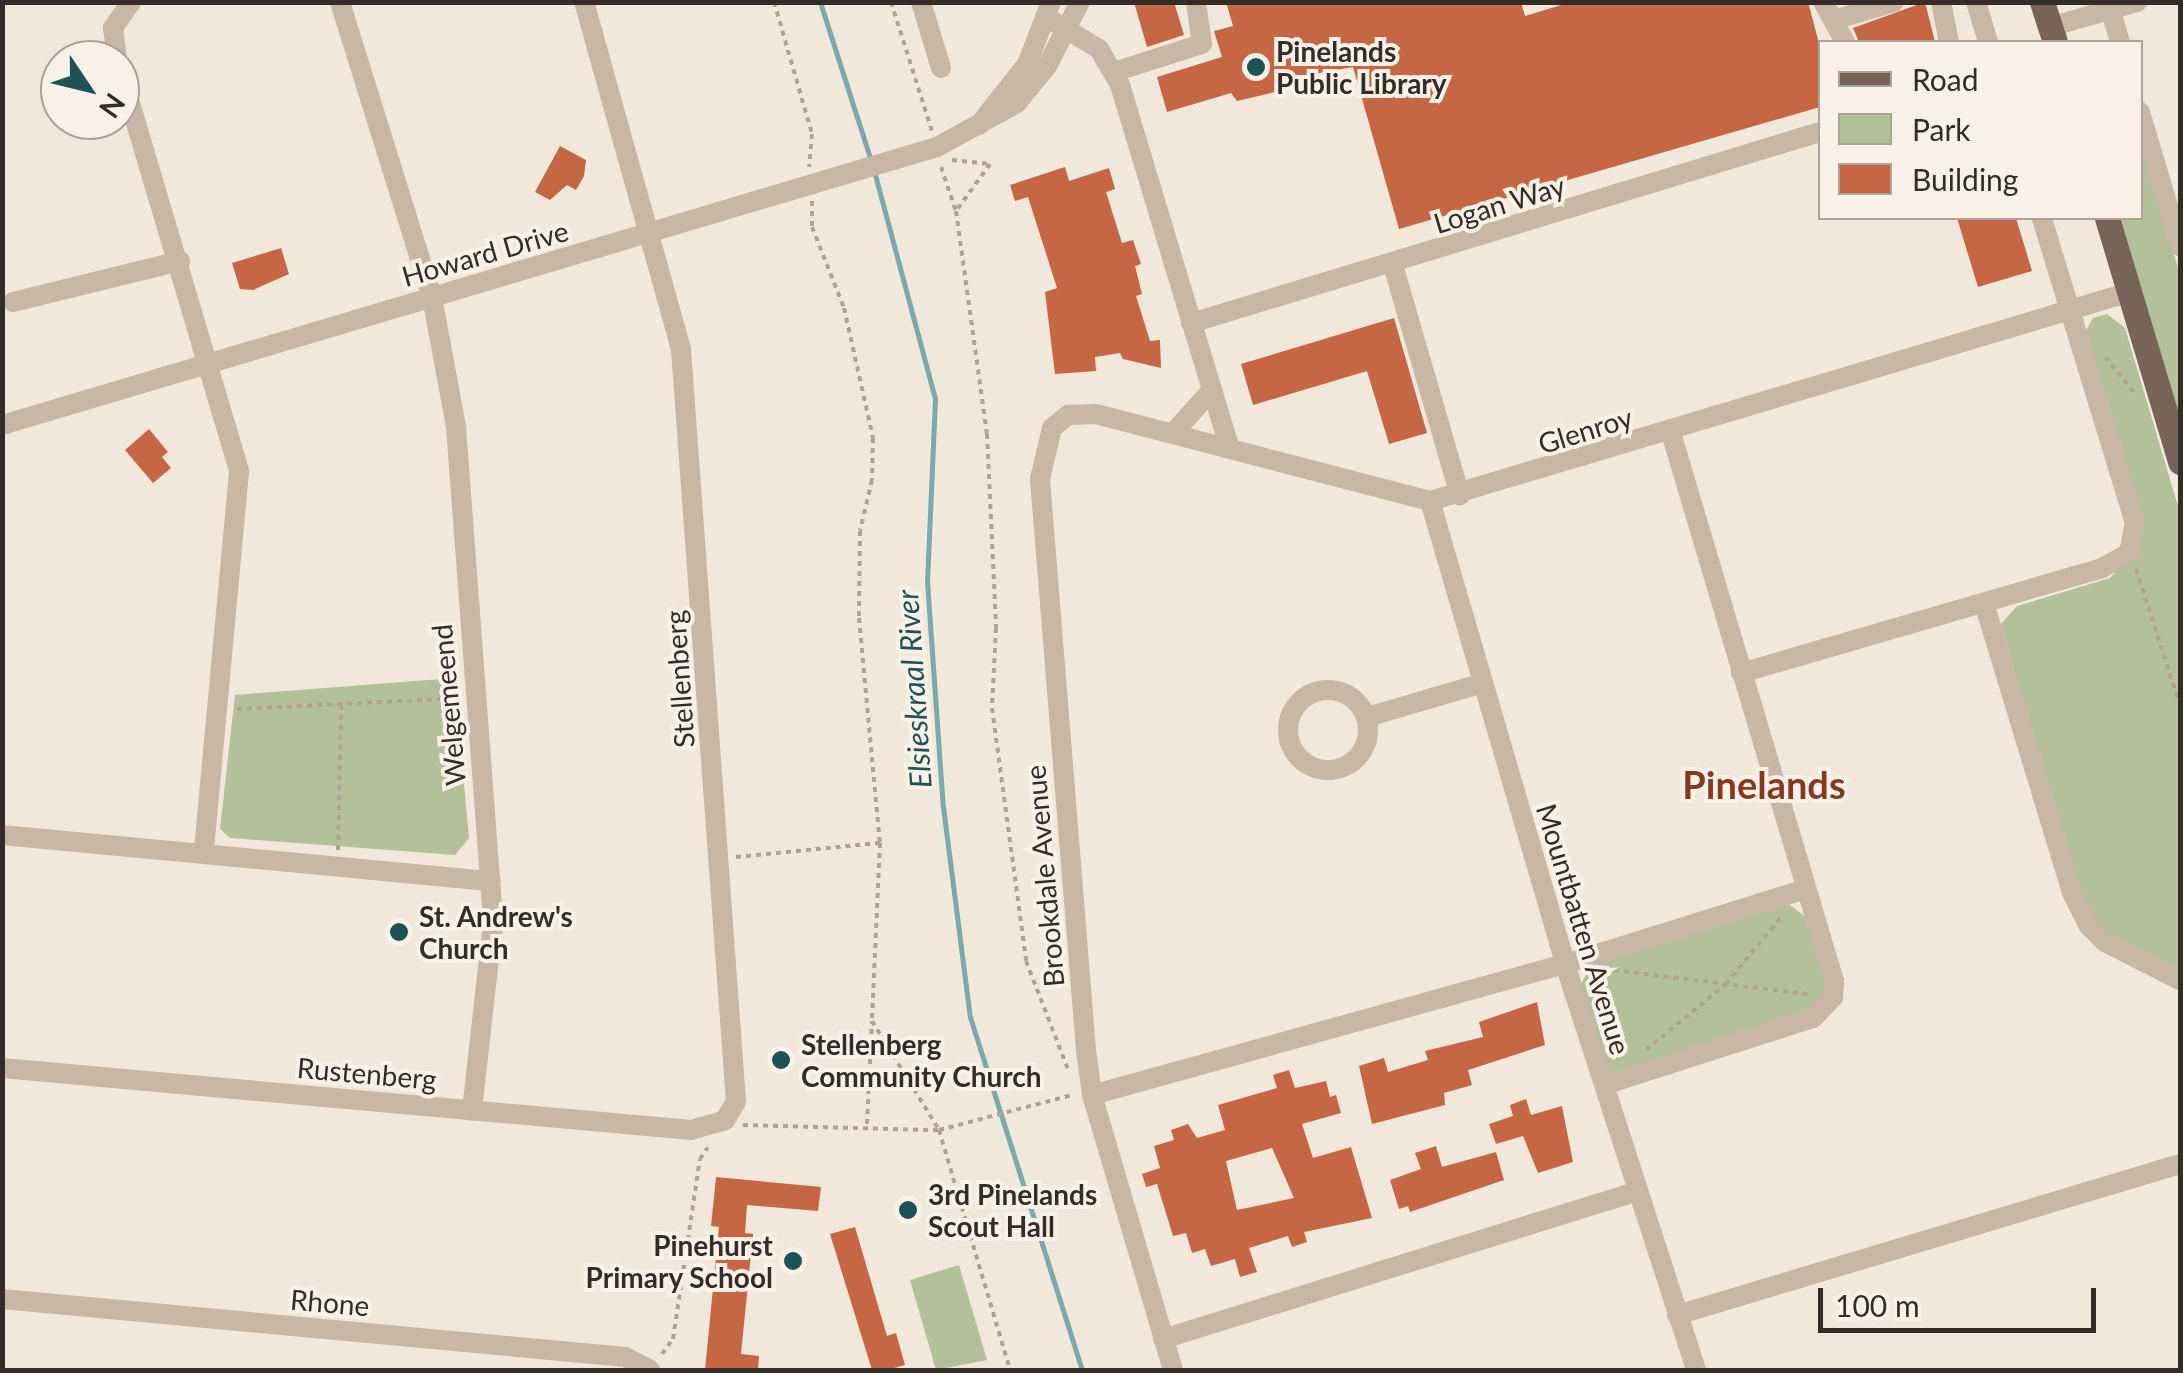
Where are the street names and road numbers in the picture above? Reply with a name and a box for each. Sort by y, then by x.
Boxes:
street label: Logan Way [1429,168,1569,240]
street label: Howard Drive [398,213,572,293]
street label: Glenroy [1534,400,1636,460]
street label: Stellenberg [657,609,701,749]
street label: Welgemeend [424,623,472,787]
street label: Brookdale Avenue [1018,763,1070,989]
street label: Mountbatten Avenue [1530,799,1638,1059]
street label: Rustenberg [296,1050,438,1096]
street label: Rhone [289,1282,371,1322]

